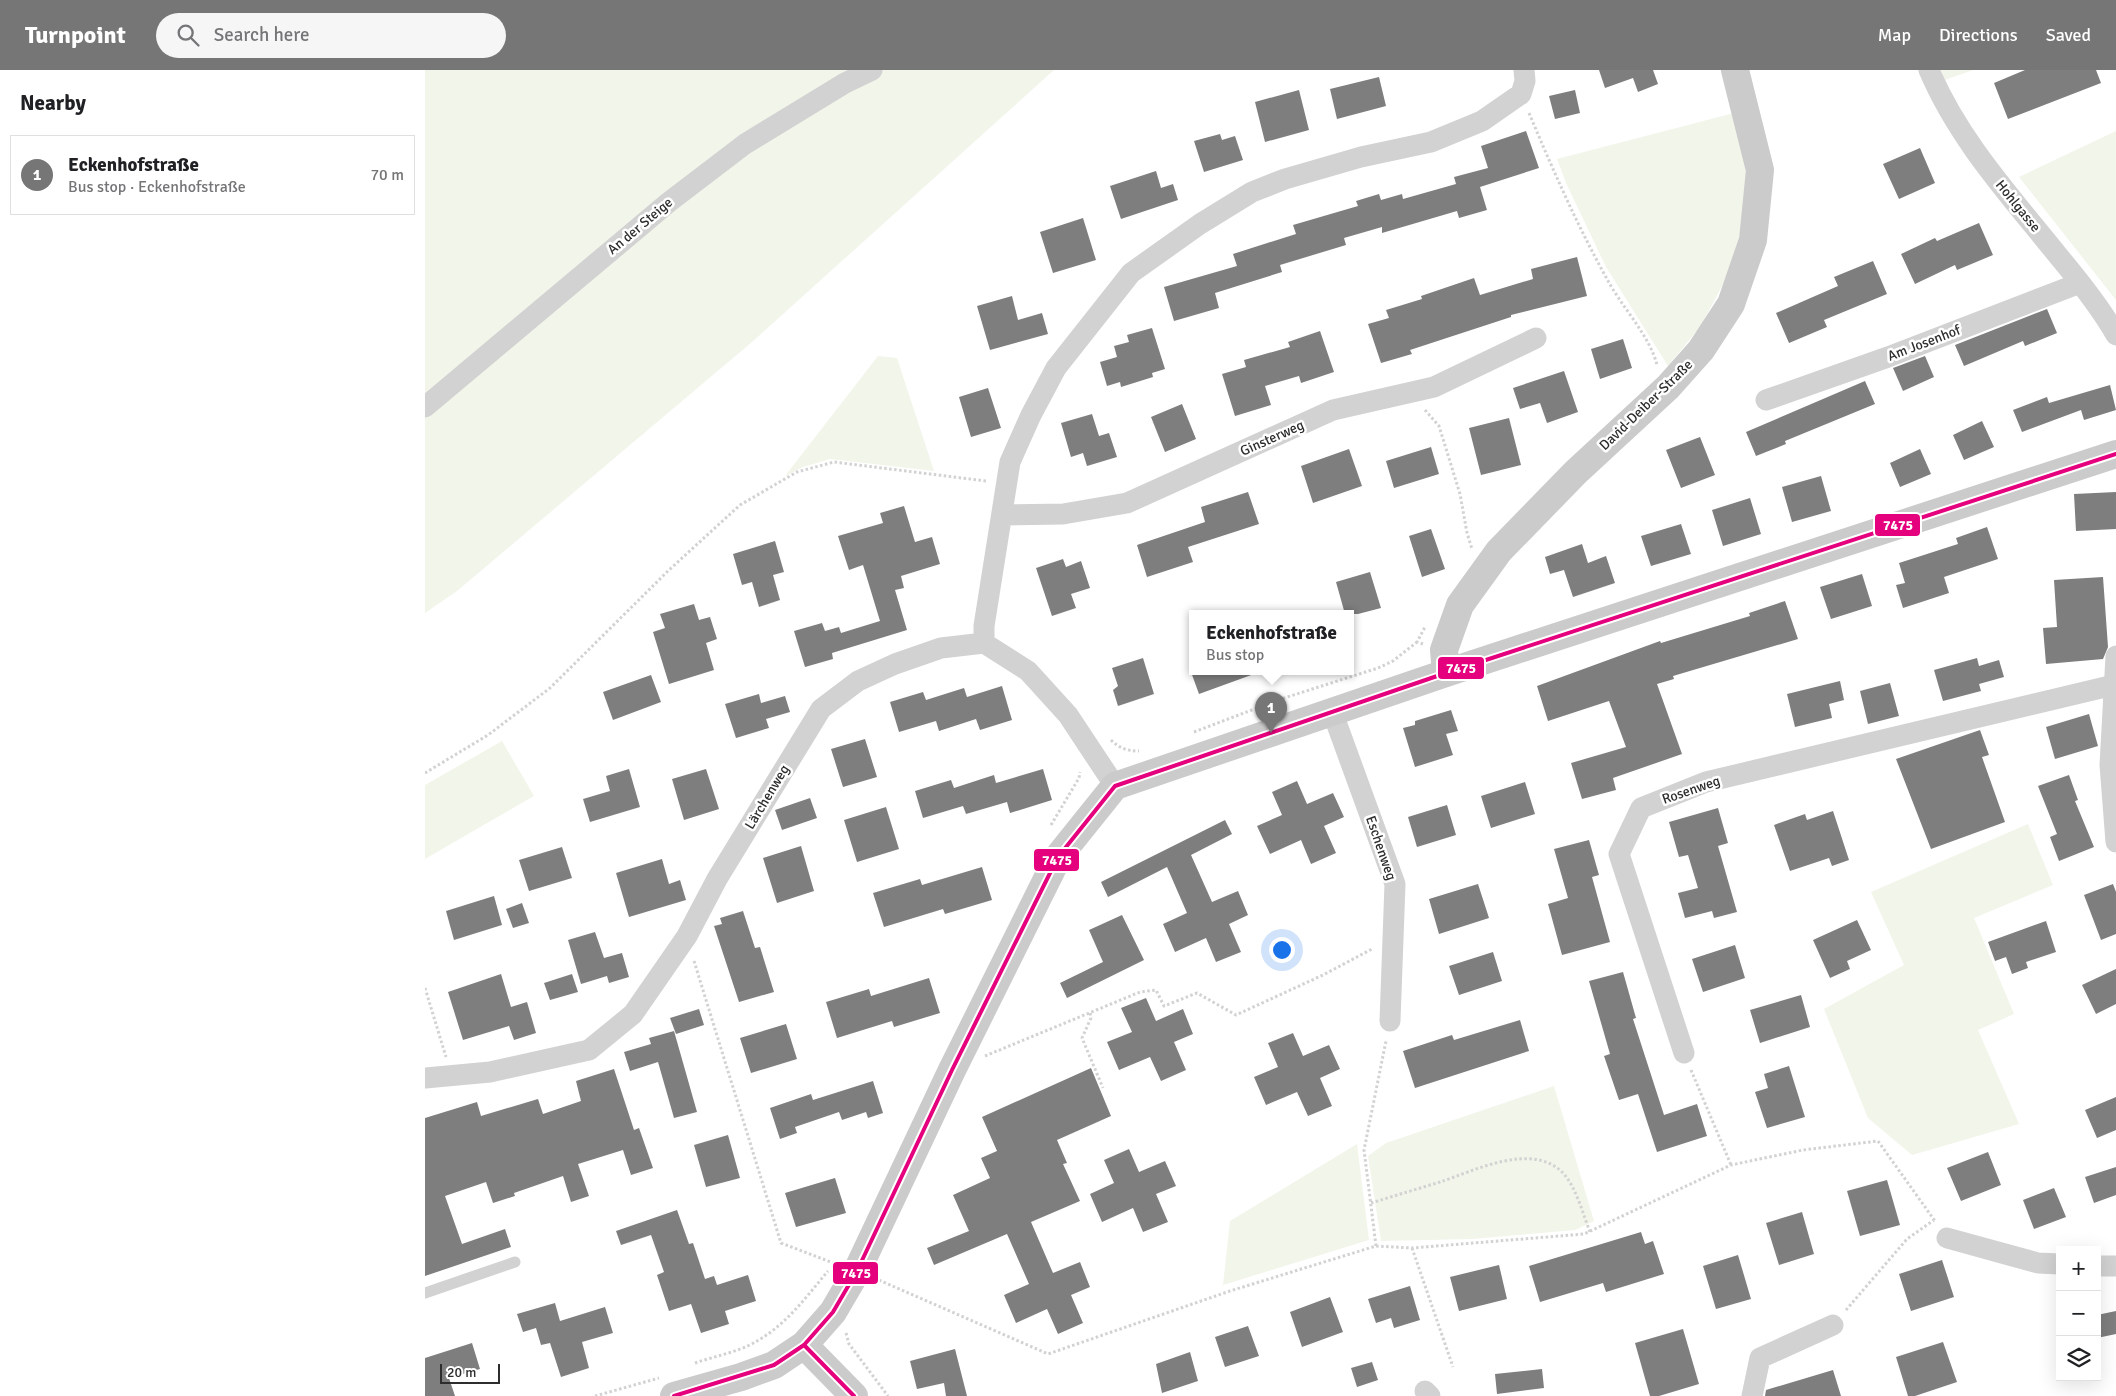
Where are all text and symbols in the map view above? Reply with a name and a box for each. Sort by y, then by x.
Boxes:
search box [156,13,506,58]
text: Turnpoint [25,20,126,50]
icon: search [174,21,202,49]
text: Search here [214,23,309,47]
text: Map [1878,24,1911,46]
text: Directions [1939,24,2018,46]
text: Saved [2046,24,2091,46]
text: Nearby [20,90,86,116]
text: Eckenhofstraße [68,153,199,177]
text: 1 [33,165,41,185]
text: 70 m [370,165,404,185]
text: Bus stop · Eckenhofstraße [68,177,246,197]
street label: Hohlgasse [1992,177,2044,235]
street label: An der Steige [604,194,676,258]
street label: Am Josenhof [1885,321,1964,365]
street label: David-Deiber-Straße [1596,356,1696,454]
street label: Ginsterweg [1237,416,1307,460]
line badge: 7475 [1874,513,1921,537]
text: 7475 [1883,517,1913,534]
popup [1189,610,1354,675]
text: Eckenhofstraße [1206,621,1337,645]
text: Bus stop [1206,645,1264,665]
line badge: 7475 [1437,656,1485,680]
text: 7475 [1446,660,1476,677]
pin: 1 [1255,692,1287,733]
street label: Lärchenweg [741,762,793,832]
street label: Rosenweg [1660,772,1722,808]
street label: Eschenweg [1362,814,1400,882]
line badge: 7475 [1033,848,1080,872]
text: 7475 [1042,852,1072,869]
your location [1269,937,1295,963]
map controls [2056,1246,2101,1381]
button: + [2056,1246,2101,1291]
line badge: 7475 [832,1261,879,1285]
text: 7475 [841,1265,871,1282]
button: − [2056,1291,2101,1336]
button: layers [2056,1336,2101,1381]
scale bar [440,1361,500,1384]
text: 20 m [447,1364,476,1381]

